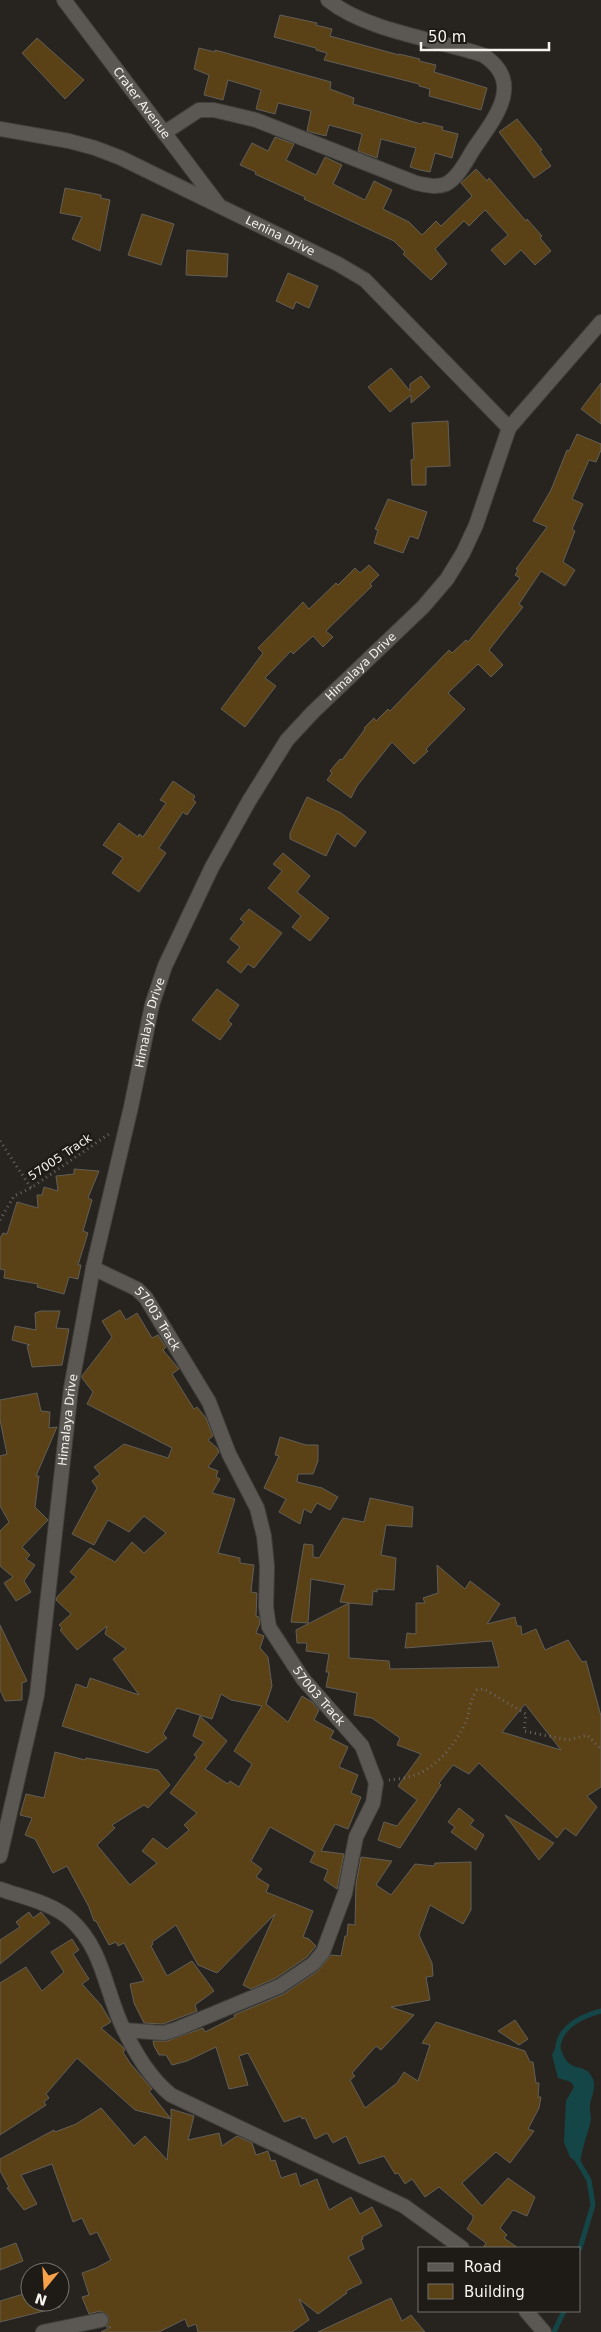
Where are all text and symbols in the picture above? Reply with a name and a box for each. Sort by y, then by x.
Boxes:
scale bar [421,20,548,52]
text: 50 m [428,28,466,46]
street label: Crater Avenue [110,64,173,142]
street label: Lenina Drive [243,213,317,259]
street label: Himalaya Drive [322,629,399,703]
street label: Himalaya Drive [132,976,168,1069]
street label: 57005 Track [26,1131,94,1183]
street label: 57003 Track [132,1284,183,1353]
street label: Himalaya Drive [55,1373,80,1467]
street label: 57003 Track [290,1664,348,1728]
legend [418,2247,581,2312]
text: Road [464,2258,502,2276]
north arrow [20,2262,70,2312]
text: Building [464,2283,525,2301]
text: N [33,2290,49,2309]

